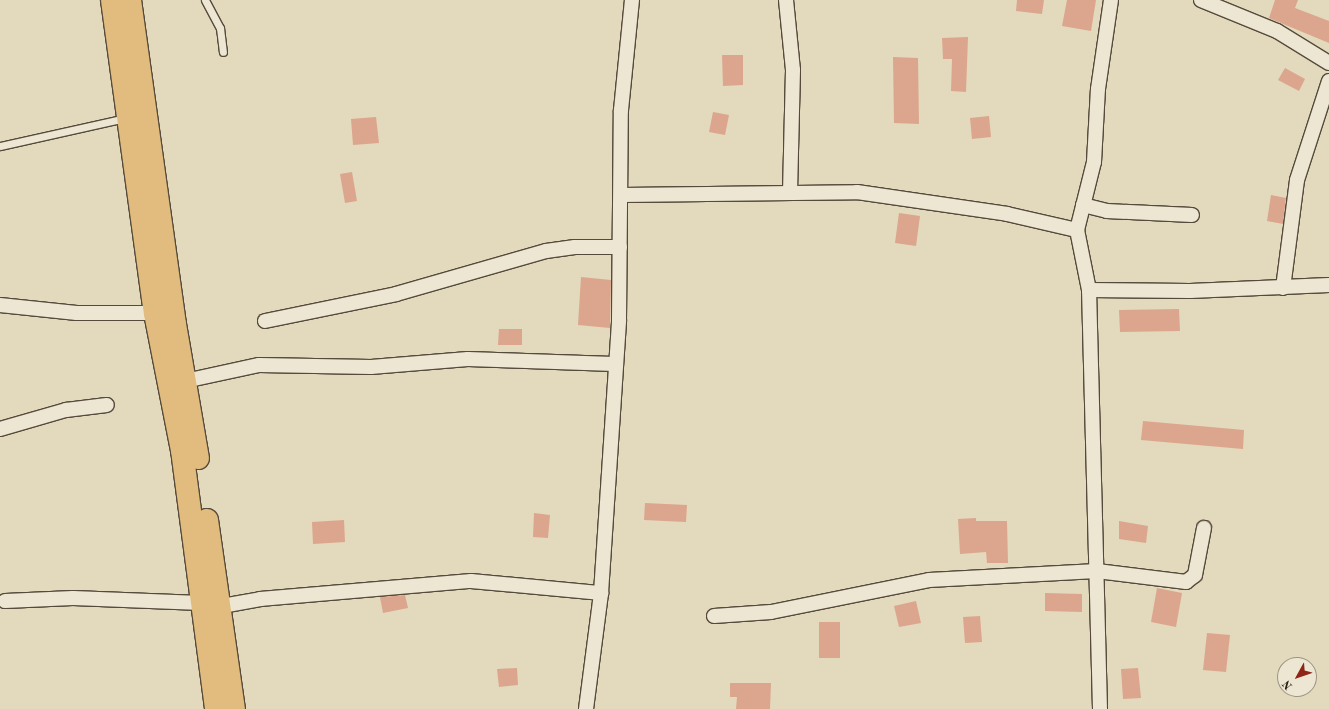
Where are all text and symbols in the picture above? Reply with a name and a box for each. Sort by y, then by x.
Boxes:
north arrow [1277,657,1317,697]
text: N [1281,678,1295,691]

